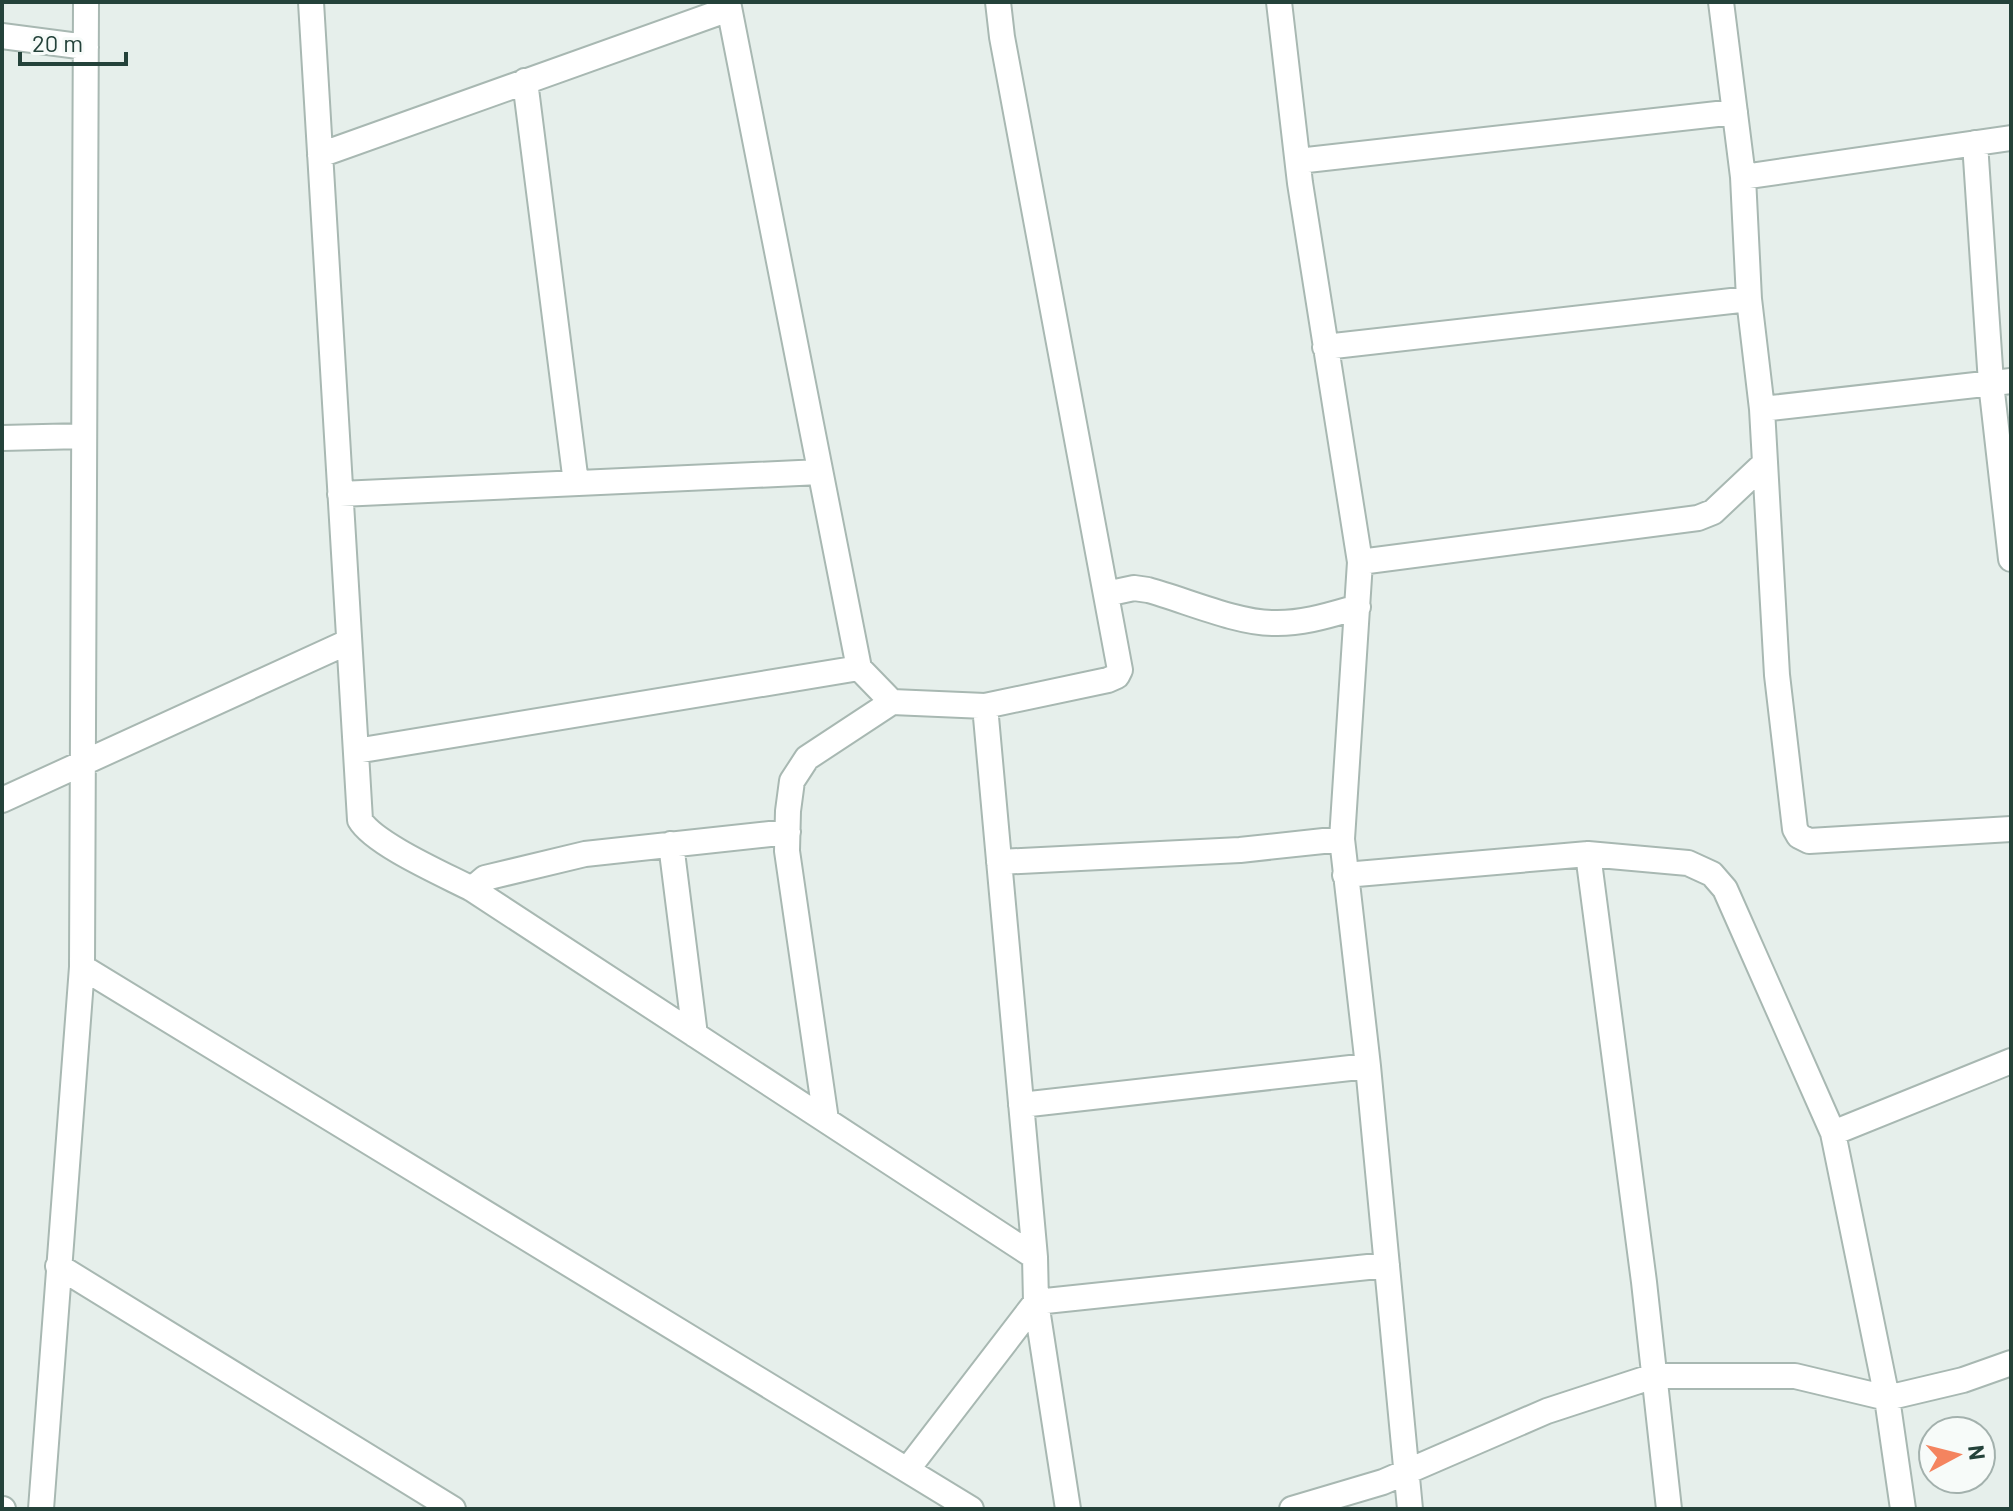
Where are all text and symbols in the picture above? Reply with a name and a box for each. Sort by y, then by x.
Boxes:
scale bar [20,16,126,66]
text: 20 m [32,28,83,57]
north arrow [1917,1415,1997,1495]
text: N [1964,1444,1992,1461]

